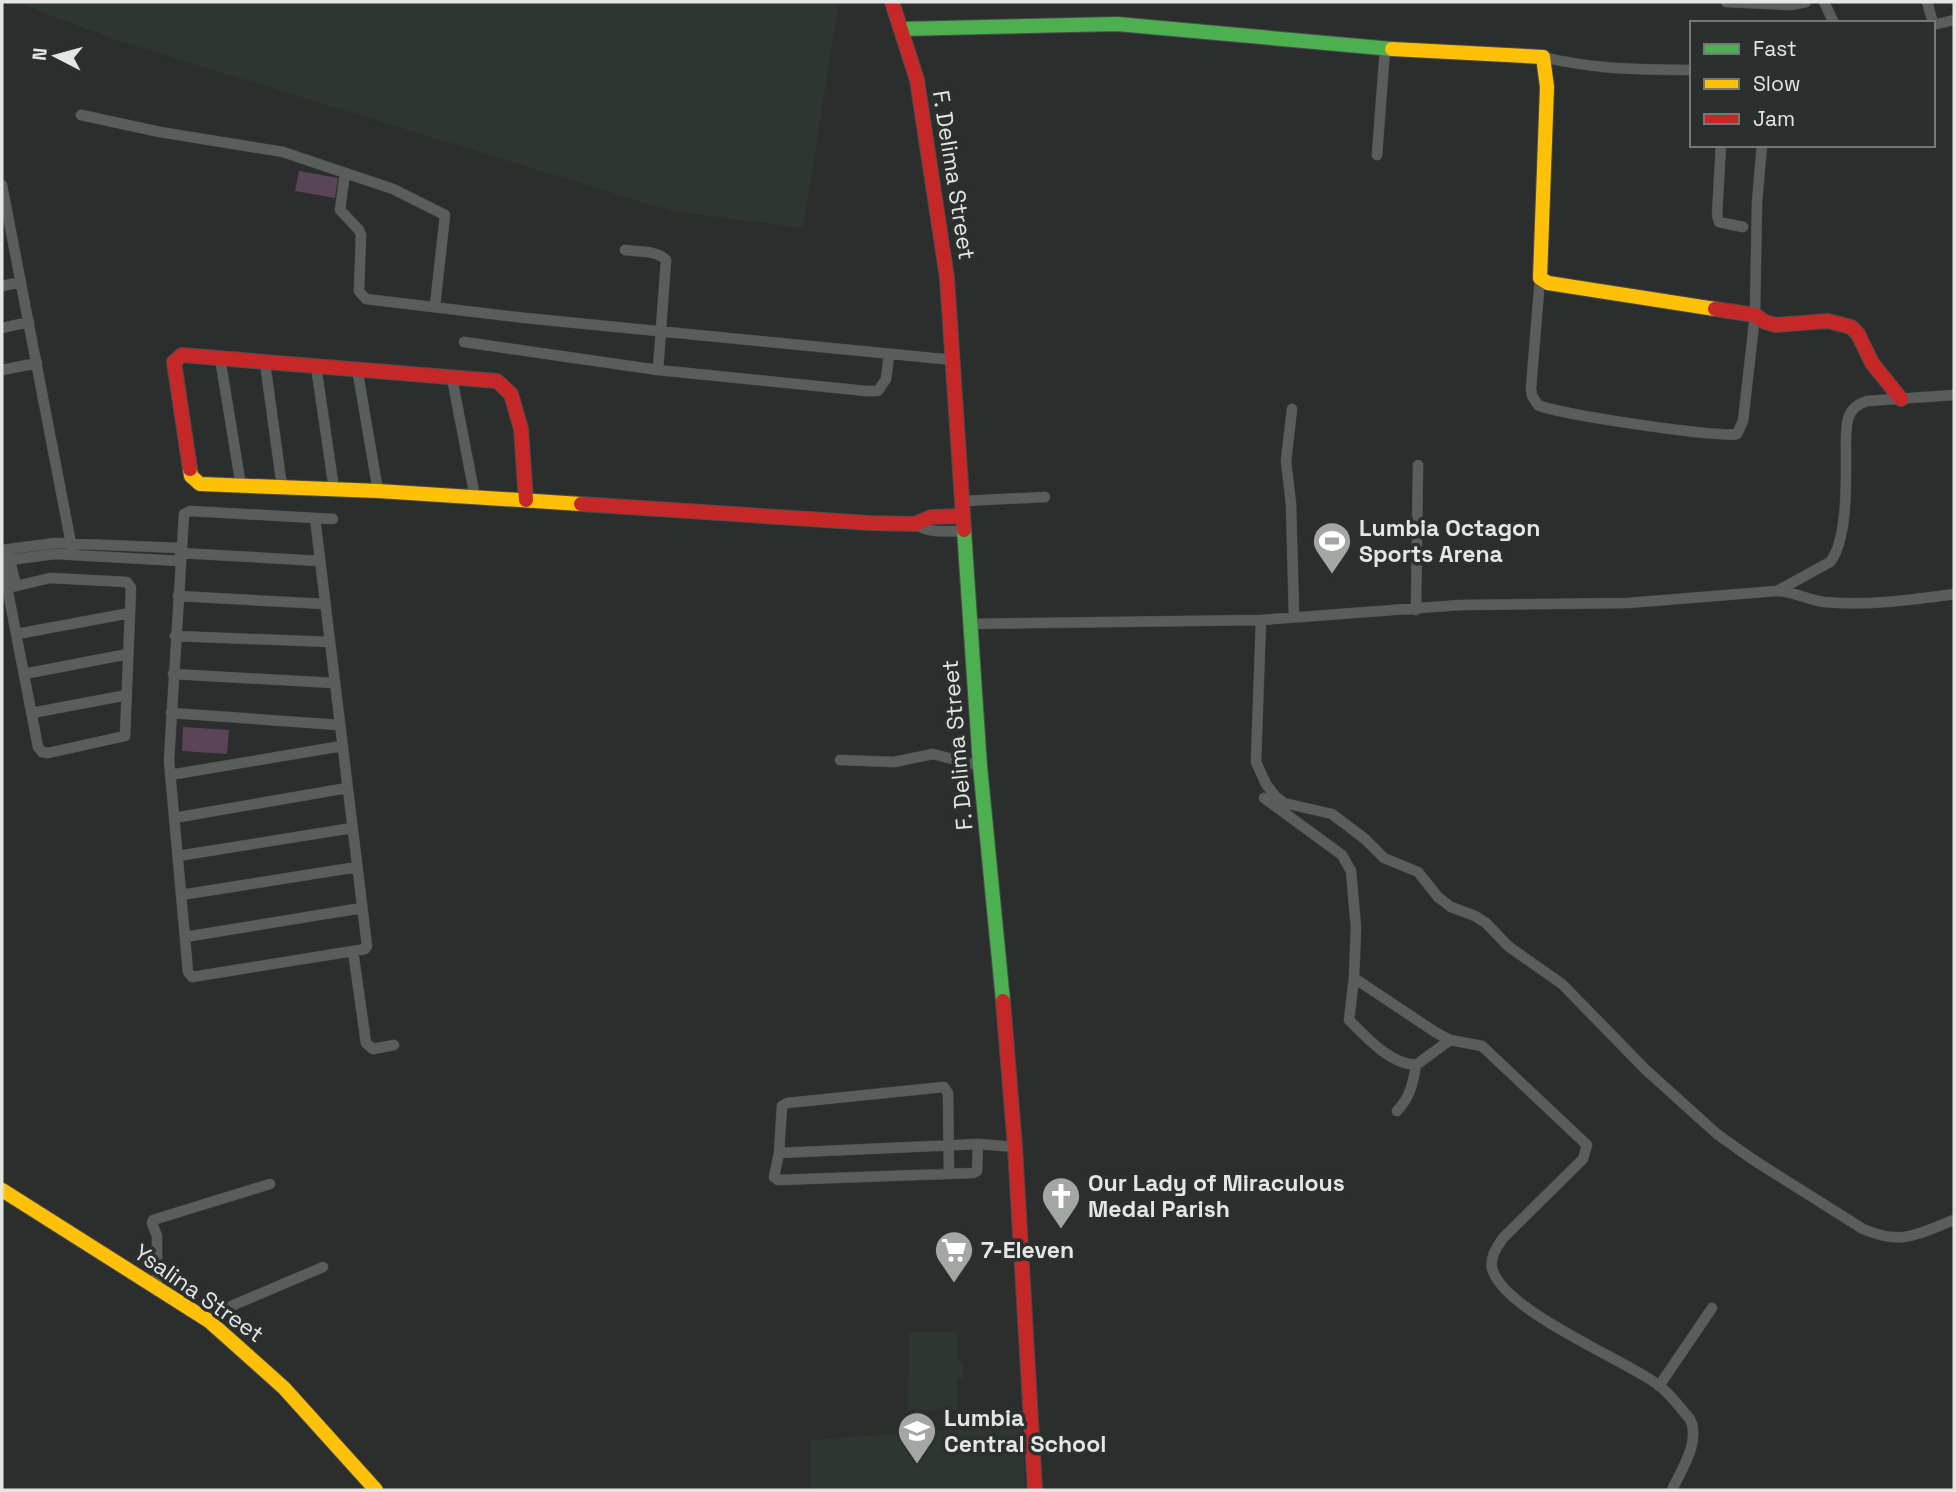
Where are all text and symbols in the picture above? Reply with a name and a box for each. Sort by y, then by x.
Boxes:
north arrow [21,21,91,91]
legend [1690,21,1935,147]
text: Fast [1753,35,1797,62]
text: N [26,47,53,62]
text: Slow [1753,70,1801,97]
street label: F. Delima Street [926,88,982,262]
text: Jam [1753,105,1795,132]
place label: Lumbia Octagon Sports Arena [1359,513,1540,569]
sports icon: Lumbia Octagon Sports Arena [1311,520,1353,575]
street label: F. Delima Street [935,659,979,831]
place label: Our Lady of Miraculous Medal Parish [1088,1168,1345,1224]
church icon: Our Lady of Miraculous Medal Parish [1040,1175,1082,1230]
supermarket icon: 7-Eleven [933,1229,975,1284]
place label: 7-Eleven [981,1235,1074,1265]
street label: Ysalina Street [128,1237,270,1349]
place label: Lumbia Central School [944,1403,1106,1459]
school or university icon: Lumbia Central School [896,1410,938,1465]

